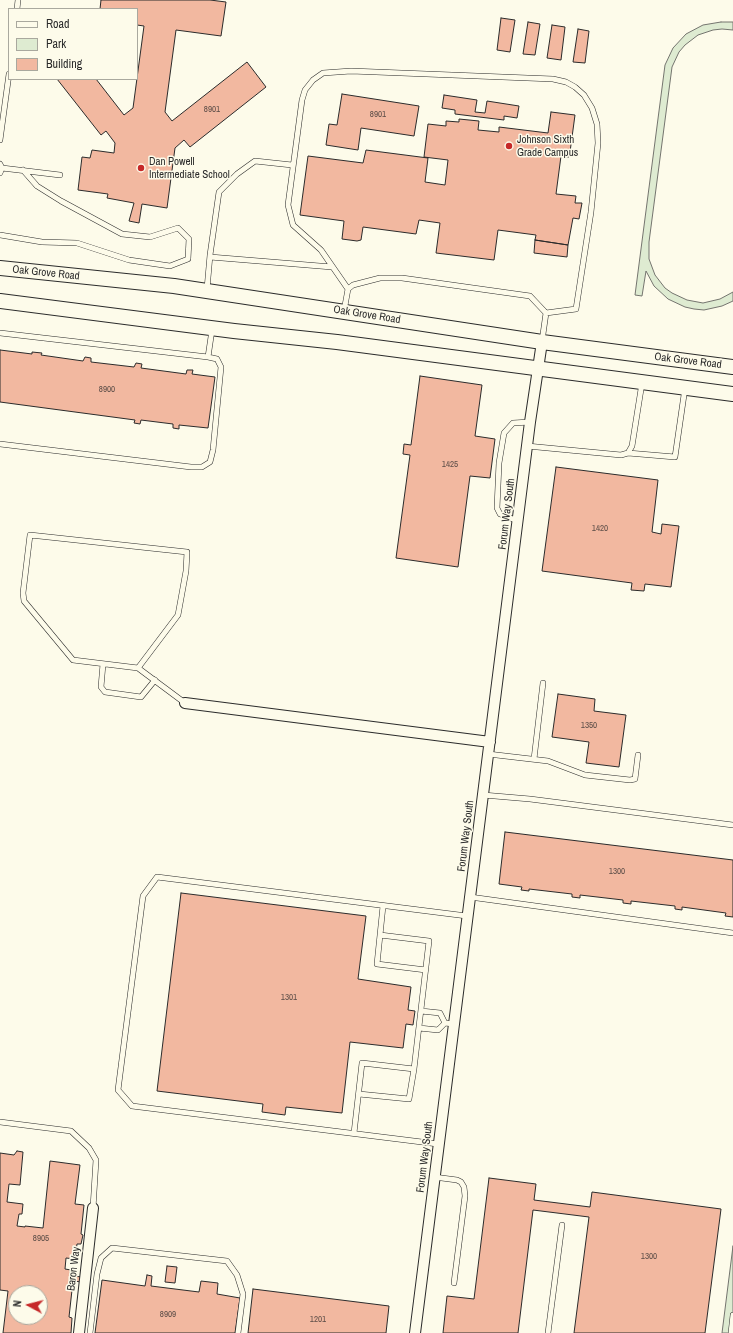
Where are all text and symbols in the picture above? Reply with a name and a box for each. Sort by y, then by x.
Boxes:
legend [8,8,138,80]
text: Road [46,16,70,32]
text: Park [46,36,66,52]
text: Building [46,56,82,72]
house number: 8901 [204,105,220,115]
house number: 8901 [370,110,386,120]
place label: Johnson Sixth Grade Campus [517,133,578,159]
marker: Johnson Sixth Grade Campus [504,141,514,151]
place label: Dan Powell Intermediate School [149,155,230,181]
marker: Dan Powell Intermediate School [136,163,146,173]
street label: Oak Grove Road [12,263,80,283]
street label: Oak Grove Road [333,303,401,327]
street label: Oak Grove Road [654,350,722,372]
house number: 8900 [99,385,115,395]
house number: 1425 [442,460,458,470]
street label: Forum Way South [496,478,518,550]
house number: 1420 [592,524,608,534]
house number: 1350 [581,721,597,731]
street label: Forum Way South [455,800,477,872]
house number: 1300 [609,867,625,877]
house number: 1301 [281,993,297,1003]
street label: Forum Way South [414,1121,436,1193]
house number: 8905 [33,1234,49,1244]
street label: Baron Way [65,1246,83,1292]
house number: 1300 [641,1252,657,1262]
north arrow [8,1285,48,1325]
text: N [10,1300,24,1308]
house number: 8909 [160,1310,176,1320]
house number: 1201 [310,1315,326,1325]

